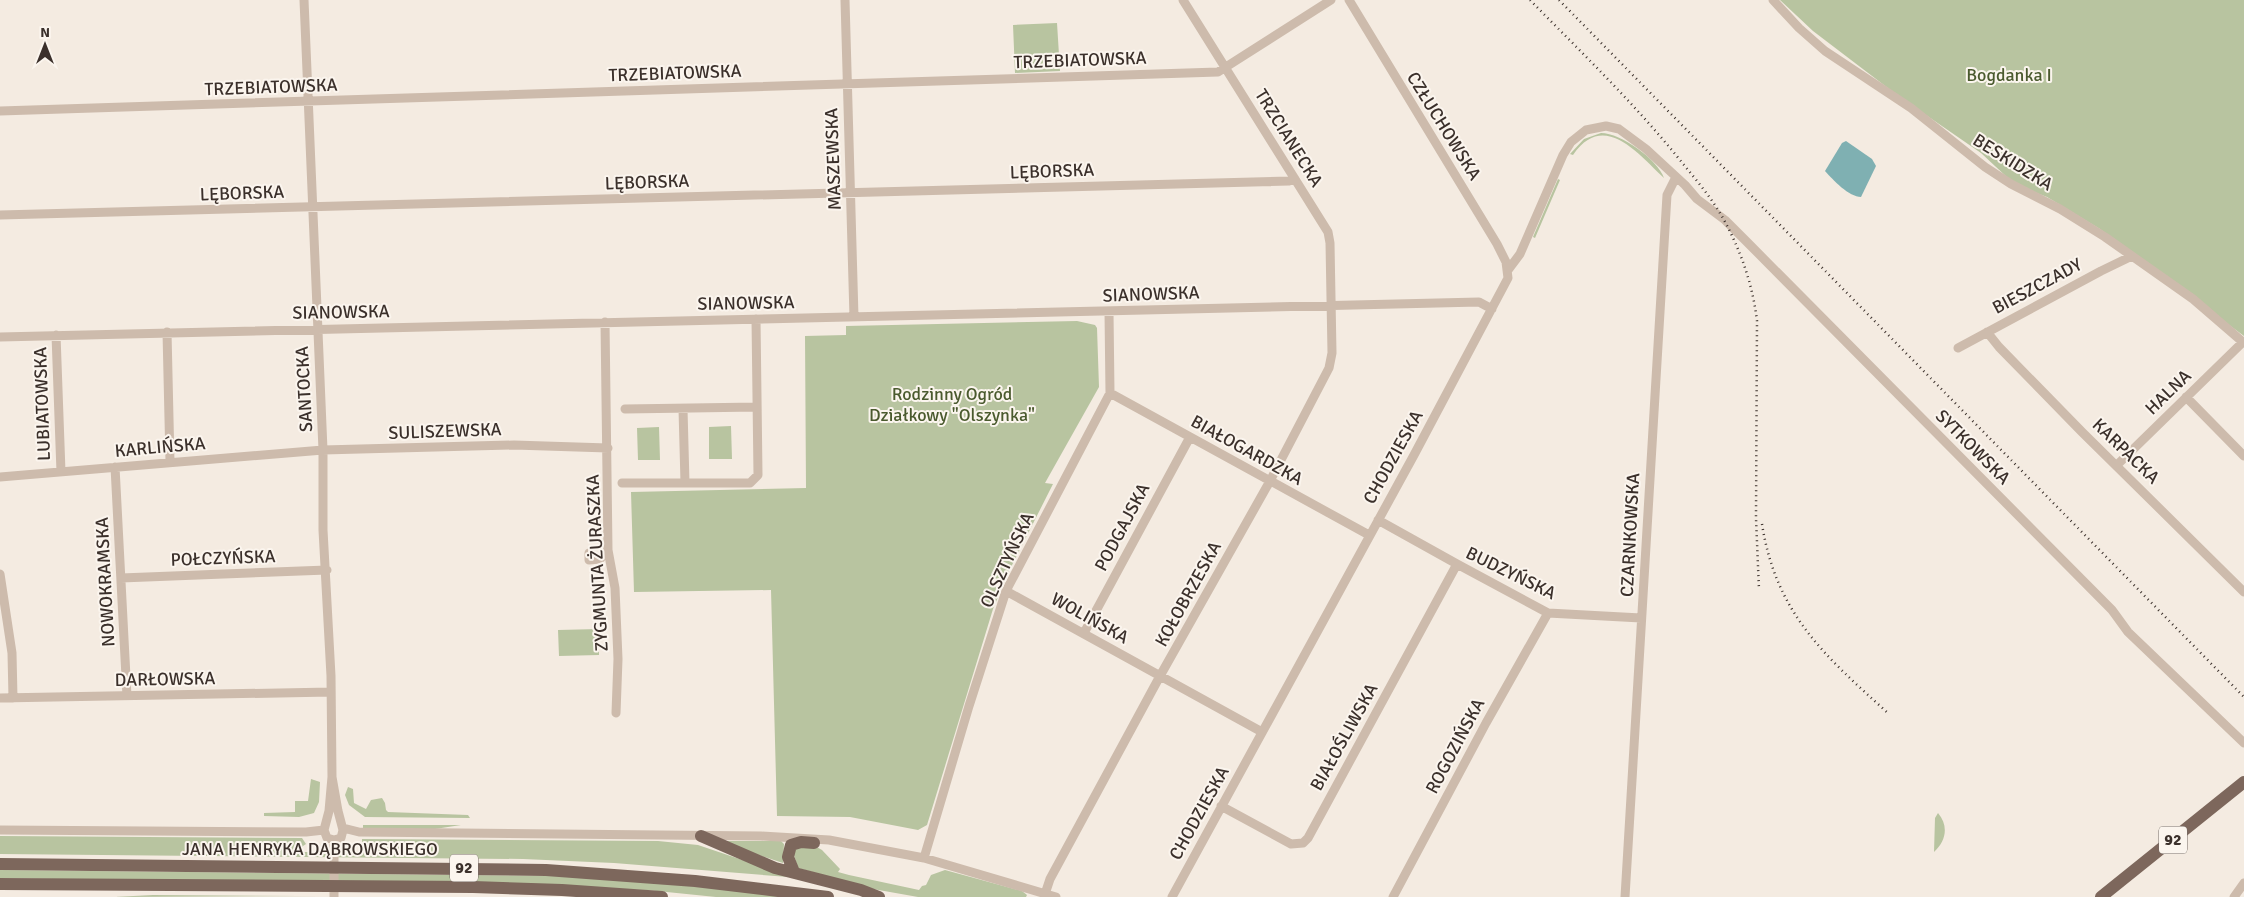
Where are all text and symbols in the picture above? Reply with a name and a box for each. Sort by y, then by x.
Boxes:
north arrow [20,20,70,70]
text: N [40,24,50,41]
street label: TRZEBIATOWSKA [1013,47,1147,73]
street label: TRZEBIATOWSKA [608,60,742,86]
park label: Bogdanka I [1966,64,2052,86]
street label: CZŁUCHOWSKA [1402,68,1486,184]
street label: TRZEBIATOWSKA [204,74,338,100]
street label: TRZCIANECKA [1250,85,1328,191]
street label: MASZEWSKA [820,107,846,211]
street label: BESKIDZKA [1969,129,2057,195]
street label: LĘBORSKA [1009,159,1095,183]
street label: LĘBORSKA [604,170,690,194]
street label: LĘBORSKA [199,181,285,205]
street label: BIESZCZADY [1988,253,2086,319]
street label: SIANOWSKA [1102,281,1200,307]
street label: SIANOWSKA [697,291,795,315]
street label: SIANOWSKA [292,300,390,324]
street label: SANTOCKA [291,345,317,433]
street label: LUBIATOWSKA [29,347,55,461]
street label: HALNA [2140,365,2196,419]
park label: Rodzinny Ogród Działkowy "Olszynka" [869,383,1035,426]
street label: SYTKOWSKA [1931,405,2015,489]
street label: CHODZIESKA [1358,406,1428,508]
street label: BIAŁOGARDZKA [1187,410,1307,490]
street label: KARPACKA [2088,414,2164,488]
street label: SULISZEWSKA [388,418,502,444]
street label: KARLIŃSKA [114,432,206,462]
street label: CZARNKOWSKA [1616,472,1644,598]
street label: ZYGMUNTA ŻURASZKA [581,474,613,652]
street label: PODGAJSKA [1090,479,1154,575]
street label: OLSZTYŃSKA [975,509,1039,611]
street label: NOWOKRAMSKA [91,517,119,647]
street label: KOŁOBRZESKA [1150,537,1226,651]
street label: BUDZYŃSKA [1462,542,1560,604]
street label: POŁCZYŃSKA [170,545,276,571]
street label: WOLIŃSKA [1047,588,1133,648]
street label: DARŁOWSKA [114,667,216,691]
street label: BIAŁOŚLIWSKA [1305,679,1383,795]
street label: ROGOZIŃSKA [1421,695,1489,797]
street label: CHODZIESKA [1164,762,1234,864]
road number: 92 [2159,826,2187,854]
street label: JANA HENRYKA DĄBROWSKIEGO [182,838,438,860]
road number: 92 [450,854,478,881]

